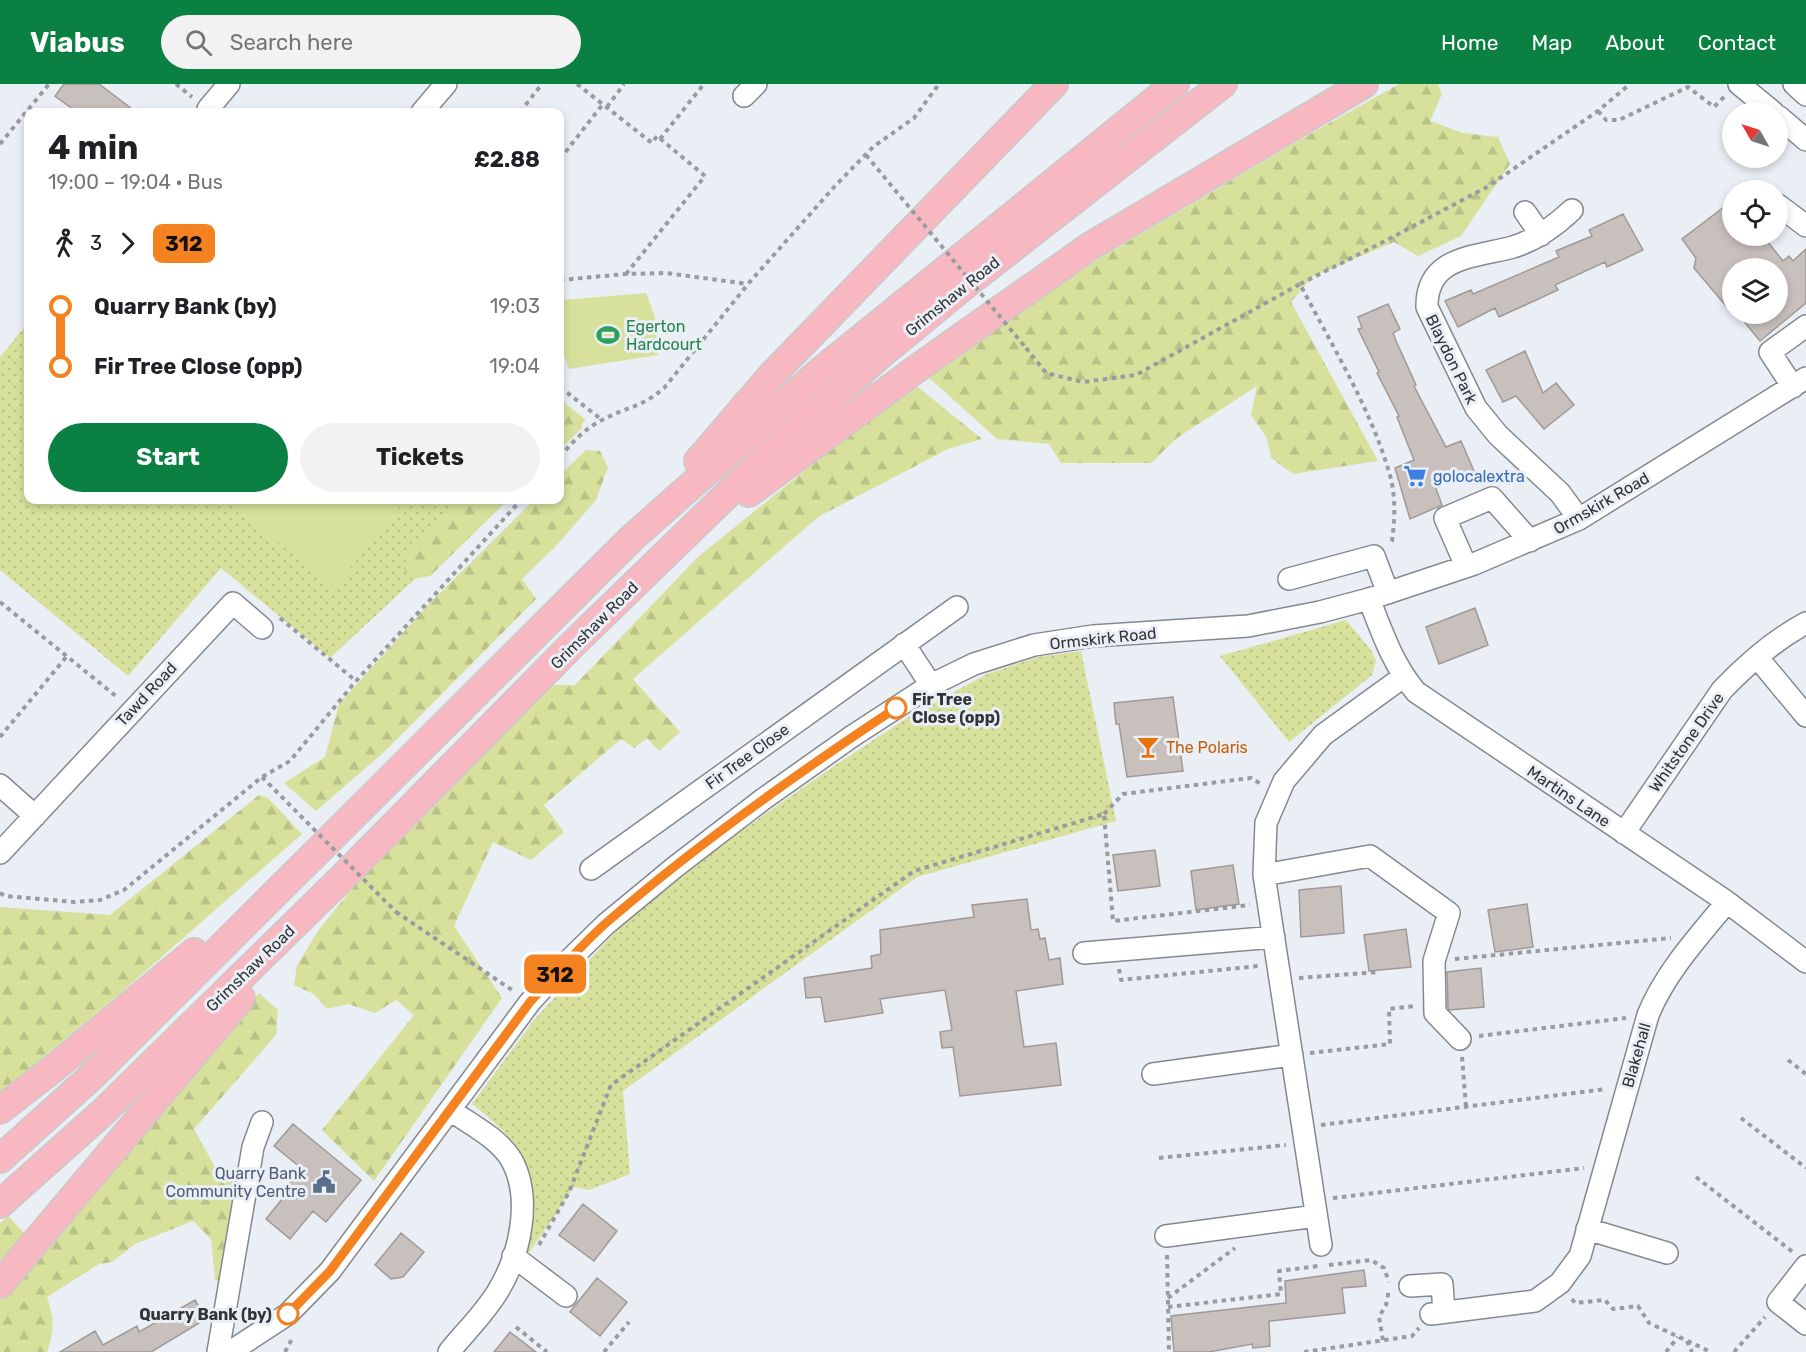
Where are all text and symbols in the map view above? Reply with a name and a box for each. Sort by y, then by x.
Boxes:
search box [161,15,581,69]
text: Viabus [30,26,125,59]
icon: search [182,26,215,59]
text: Search here [230,29,353,56]
text: Home [1441,30,1498,55]
text: Map [1531,30,1572,55]
text: About [1605,30,1665,55]
text: Contact [1698,30,1776,55]
north arrow [1722,102,1788,168]
map controls [1722,102,1788,324]
text: 4 min [48,128,138,167]
text: £2.88 [474,146,540,173]
text: 19:00 – 19:04 · Bus [48,170,223,194]
button: locate [1722,180,1788,246]
icon: walk [48,227,81,260]
icon: forward [111,227,144,260]
text: 3 [90,231,102,255]
text: 312 [165,231,203,256]
street label: Grimshaw Road [901,252,1003,340]
button: layers [1722,258,1788,324]
text: Quarry Bank (by) [94,293,277,320]
text: 19:03 [490,294,540,318]
street label: Blaydon Park [1422,311,1482,408]
place label: Egerton Hardcourt [626,317,702,354]
sports icon: Egerton Hardcourt [595,322,621,348]
text: Fir Tree Close (opp) [94,353,302,380]
text: 19:04 [489,354,540,378]
button: Start [48,423,288,492]
button: Tickets [300,423,540,492]
supermarket icon: golocalextra [1402,463,1428,489]
place label: golocalextra [1433,467,1525,486]
street label: Ormskirk Road [1550,468,1653,539]
street label: Grimshaw Road [547,578,642,673]
street label: Ormskirk Road [1049,623,1157,654]
street label: Tawd Road [112,658,181,730]
street label: Whitstone Drive [1645,689,1728,796]
place label: Fir Tree Close (opp) [912,690,1000,727]
marker: Fir Tree Close (opp) [885,697,907,719]
street label: Fir Tree Close [702,720,793,793]
bar icon: The Polaris [1135,734,1161,760]
place label: The Polaris [1166,738,1248,757]
street label: Martins Lane [1524,762,1614,831]
street label: Grimshaw Road [202,921,299,1016]
line badge: 312 [520,954,590,994]
text: 312 [536,962,574,987]
street label: Blakehall [1618,1021,1655,1090]
place label: Quarry Bank Community Centre [166,1164,307,1201]
public building icon: Quarry Bank Community Centre [311,1169,337,1195]
marker: Quarry Bank (by) [277,1303,299,1325]
place label: Quarry Bank (by) [139,1305,272,1324]

